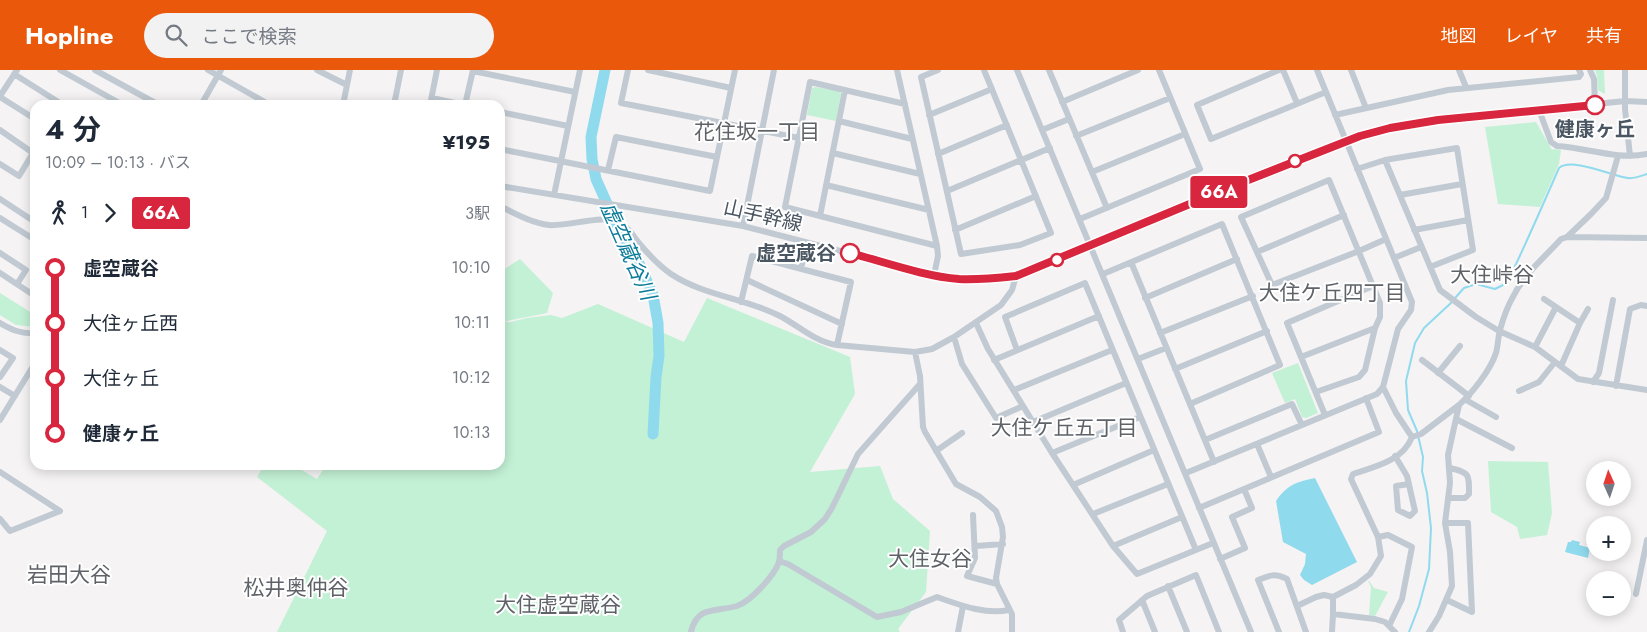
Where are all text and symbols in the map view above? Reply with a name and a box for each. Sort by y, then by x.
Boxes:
search box [144,13,494,58]
text: Hopline [25,18,114,53]
icon: search [162,21,190,49]
text: ここで検索 [202,23,297,50]
text: 地図 [1441,23,1477,49]
text: レイヤ [1505,23,1558,49]
text: 共有 [1586,23,1622,49]
marker: 健康ヶ丘 [1585,95,1605,115]
text: 4 分 [45,109,101,150]
place label: 健康ヶ丘 [1555,115,1635,144]
district label: 花住坂一丁目 [694,117,820,147]
text: ¥195 [443,129,490,156]
text: 10:09 – 10:13 · バス [45,151,191,174]
unlabelled marker [1288,154,1302,168]
line badge: 66A [1190,176,1248,208]
text: 66A [1200,179,1238,205]
street label: 山手幹線 [721,193,805,239]
water label: 虚空蔵谷川 [593,197,664,307]
icon: walk [45,199,73,227]
icon: forward [96,199,124,227]
text: 66A [142,200,180,226]
text: 1 [81,201,88,224]
text: 3駅 [465,202,490,225]
place label: 虚空蔵谷 [756,239,836,268]
marker: 虚空蔵谷 [840,243,860,263]
unlabelled marker [1050,253,1064,267]
text: 虚空蔵谷 [83,255,159,282]
text: 10:10 [452,256,490,279]
district label: 大住峠谷 [1450,260,1534,290]
district label: 大住ケ丘四丁目 [1259,278,1406,308]
text: 大住ヶ丘西 [83,310,178,337]
text: 10:11 [454,311,490,334]
text: 大住ヶ丘 [83,365,159,392]
text: 10:12 [452,366,490,389]
district label: 大住ケ丘五丁目 [991,413,1138,443]
text: 健康ヶ丘 [83,420,159,447]
text: 10:13 [452,421,490,444]
north arrow [1586,461,1631,506]
map controls [1586,461,1631,616]
button: + [1586,516,1631,561]
district label: 大住女谷 [888,544,972,574]
district label: 岩田大谷 [27,560,111,590]
button: − [1586,571,1631,616]
district label: 松井奥仲谷 [244,573,349,603]
district label: 大住虚空蔵谷 [495,590,621,620]

